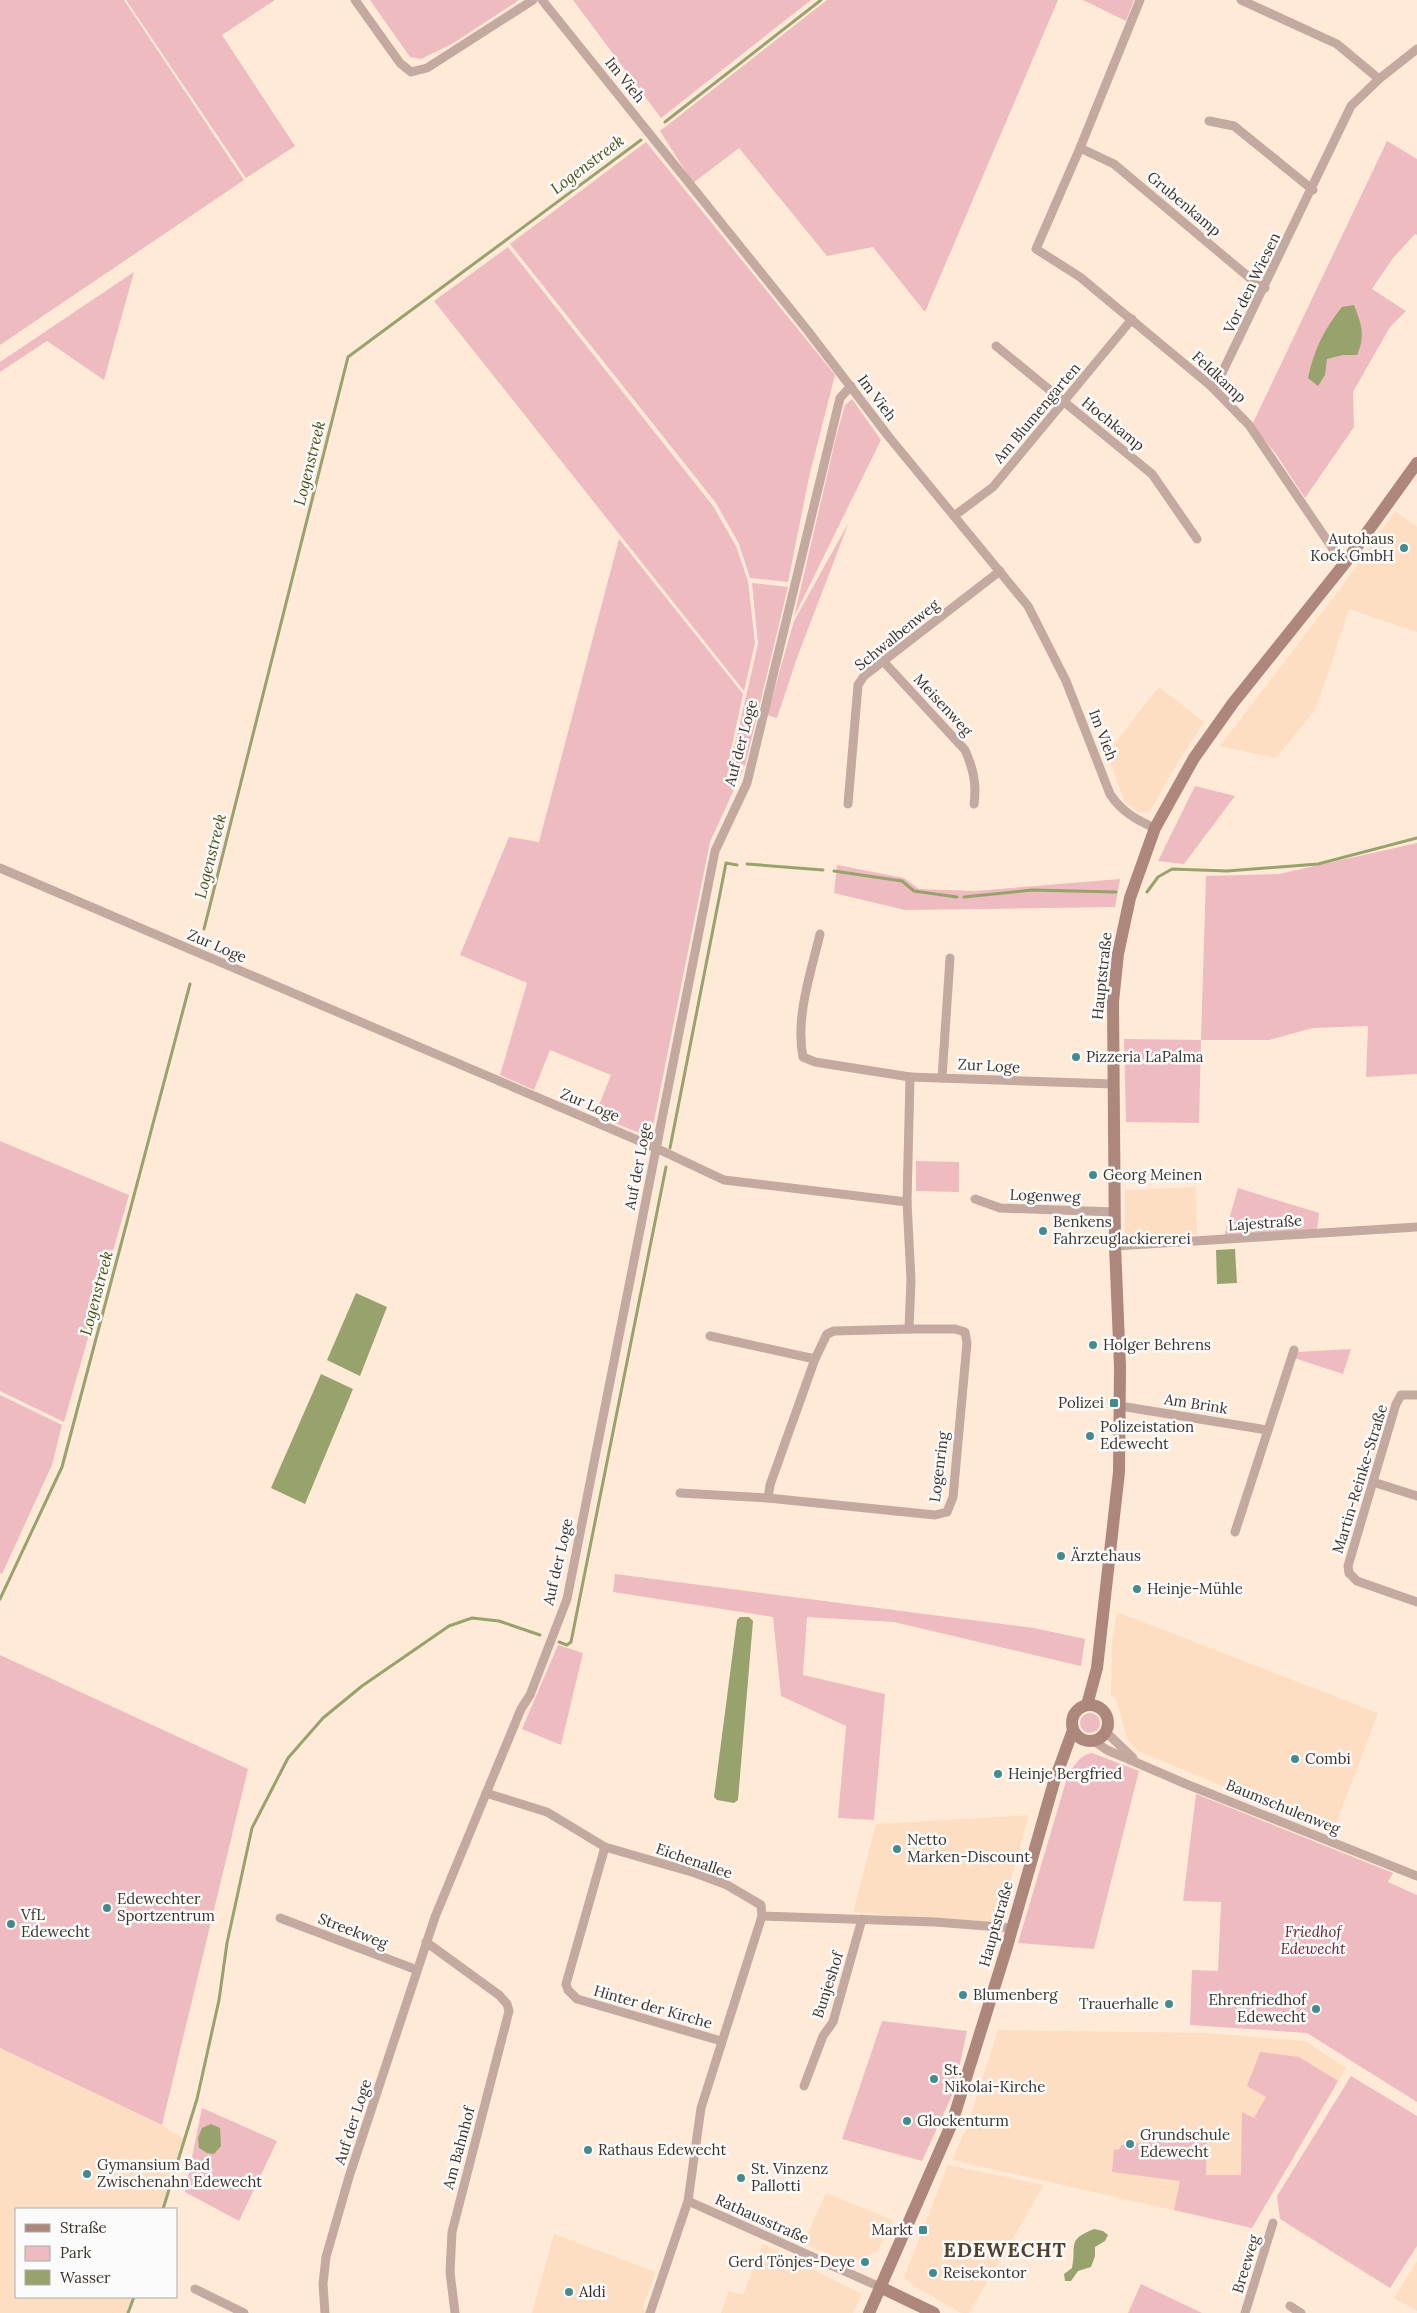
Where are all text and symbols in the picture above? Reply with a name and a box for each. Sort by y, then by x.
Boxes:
street label: Im Vieh [601,53,650,106]
water label: Logenstreek [546,130,628,198]
street label: Grubenkamp [1143,167,1225,240]
street label: Vor den Wiesen [1219,229,1284,337]
street label: Feldkamp [1188,347,1250,407]
street label: Am Blumengarten [988,359,1084,468]
street label: Im Vieh [854,371,901,425]
street label: Hochkamp [1078,393,1149,455]
water label: Logenstreek [289,419,329,507]
place label: Autohaus Kock GmbH [1310,529,1394,565]
marker: Autohaus Kock GmbH [1398,542,1410,554]
street label: Schwalbenweg [851,594,943,674]
street label: Meisenweg [910,670,977,740]
street label: Auf der Loge [720,698,761,789]
street label: Im Vieh [1085,707,1122,763]
water label: Logenstreek [190,812,230,900]
street label: Zur Loge [185,925,250,966]
street label: Hauptstraße [1087,931,1116,1021]
place label: Pizzeria LaPalma [1086,1047,1204,1066]
marker: Pizzeria LaPalma [1070,1051,1082,1063]
street label: Zur Loge [957,1054,1021,1077]
street label: Zur Loge [558,1084,623,1125]
street label: Auf der Loge [620,1121,655,1212]
place label: Georg Meinen [1103,1165,1202,1184]
marker: Georg Meinen [1087,1169,1099,1181]
street label: Logenweg [1009,1185,1081,1206]
street label: Lajestraße [1227,1210,1303,1235]
place label: Benkens Fahrzeuglackiererei [1053,1212,1191,1248]
marker: Benkens Fahrzeuglackiererei [1037,1225,1049,1237]
water label: Logenstreek [75,1249,117,1337]
place label: Holger Behrens [1103,1335,1211,1354]
marker: Holger Behrens [1087,1339,1099,1351]
street label: Am Brink [1162,1389,1229,1418]
place label: Polizei [1058,1393,1104,1412]
marker: Polizei [1108,1397,1120,1409]
street label: Martin-Reinke-Straße [1328,1402,1391,1556]
place label: Polizeistation Edewecht [1100,1417,1194,1453]
street label: Logenring [925,1430,952,1503]
marker: Polizeistation Edewecht [1084,1430,1096,1442]
street label: Auf der Loge [538,1517,577,1608]
place label: Ärztehaus [1070,1546,1141,1565]
marker: Ärztehaus [1055,1550,1067,1562]
place label: Heinje-Mühle [1147,1579,1243,1598]
marker: Heinje-Mühle [1131,1583,1143,1595]
place label: Combi [1305,1749,1351,1768]
marker: Combi [1289,1753,1301,1765]
place label: Heinje Bergfried [1008,1764,1122,1783]
marker: Heinje Bergfried [992,1768,1004,1780]
street label: Baumschulenweg [1223,1775,1344,1838]
place label: Netto Marken-Discount [907,1830,1030,1866]
street label: Eichenallee [653,1839,735,1883]
marker: Netto Marken-Discount [891,1843,903,1855]
street label: Hauptstraße [974,1879,1017,1969]
place label: Edewechter Sportzentrum [117,1889,215,1925]
marker: Edewechter Sportzentrum [101,1902,113,1914]
place label: VfL Edewecht [20,1905,90,1941]
street label: Streekweg [316,1909,391,1953]
marker: VfL Edewecht [5,1918,17,1930]
park label: Friedhof Edewecht [1280,1922,1346,1958]
street label: Bunjeshof [808,1948,847,2021]
street label: Hinter der Kirche [592,1980,715,2033]
place label: Blumenberg [973,1985,1058,2004]
marker: Blumenberg [957,1989,969,2001]
place label: Ehrenfriedhof Edewecht [1208,1990,1307,2026]
place label: Trauerhalle [1079,1994,1159,2013]
marker: Trauerhalle [1163,1998,1175,2010]
marker: Ehrenfriedhof Edewecht [1310,2003,1322,2015]
place label: St. Nikolai-Kirche [944,2060,1045,2096]
marker: St. Nikolai-Kirche [928,2073,940,2085]
street label: Auf der Loge [329,2077,375,2168]
street label: Am Bahnhof [438,2104,479,2192]
place label: Glockenturm [917,2111,1009,2130]
marker: Glockenturm [901,2115,913,2127]
place label: Grundschule Edewecht [1140,2125,1230,2161]
marker: Grundschule Edewecht [1124,2138,1136,2150]
place label: Rathaus Edewecht [598,2140,726,2159]
marker: Rathaus Edewecht [582,2144,594,2156]
place label: Gymansium Bad Zwischenahn Edewecht [97,2155,262,2191]
place label: St. Vinzenz Pallotti [751,2159,828,2195]
marker: Gymansium Bad Zwischenahn Edewecht [81,2168,93,2180]
marker: St. Vinzenz Pallotti [735,2172,747,2184]
street label: Rathausstraße [712,2189,812,2248]
legend [15,2208,178,2298]
text: Straße [60,2218,107,2237]
place label: Markt [871,2220,913,2239]
marker: Markt [917,2224,929,2236]
street label: Breeweg [1228,2232,1264,2295]
district label: EDEWECHT [943,2237,1067,2262]
text: Park [60,2243,91,2262]
place label: Gerd Tönjes-Deye [728,2252,855,2271]
marker: Gerd Tönjes-Deye [859,2256,871,2268]
place label: Reisekontor [943,2263,1027,2282]
marker: Reisekontor [927,2267,939,2279]
text: Wasser [60,2268,111,2287]
place label: Aldi [578,2282,606,2301]
marker: Aldi [563,2286,575,2298]

